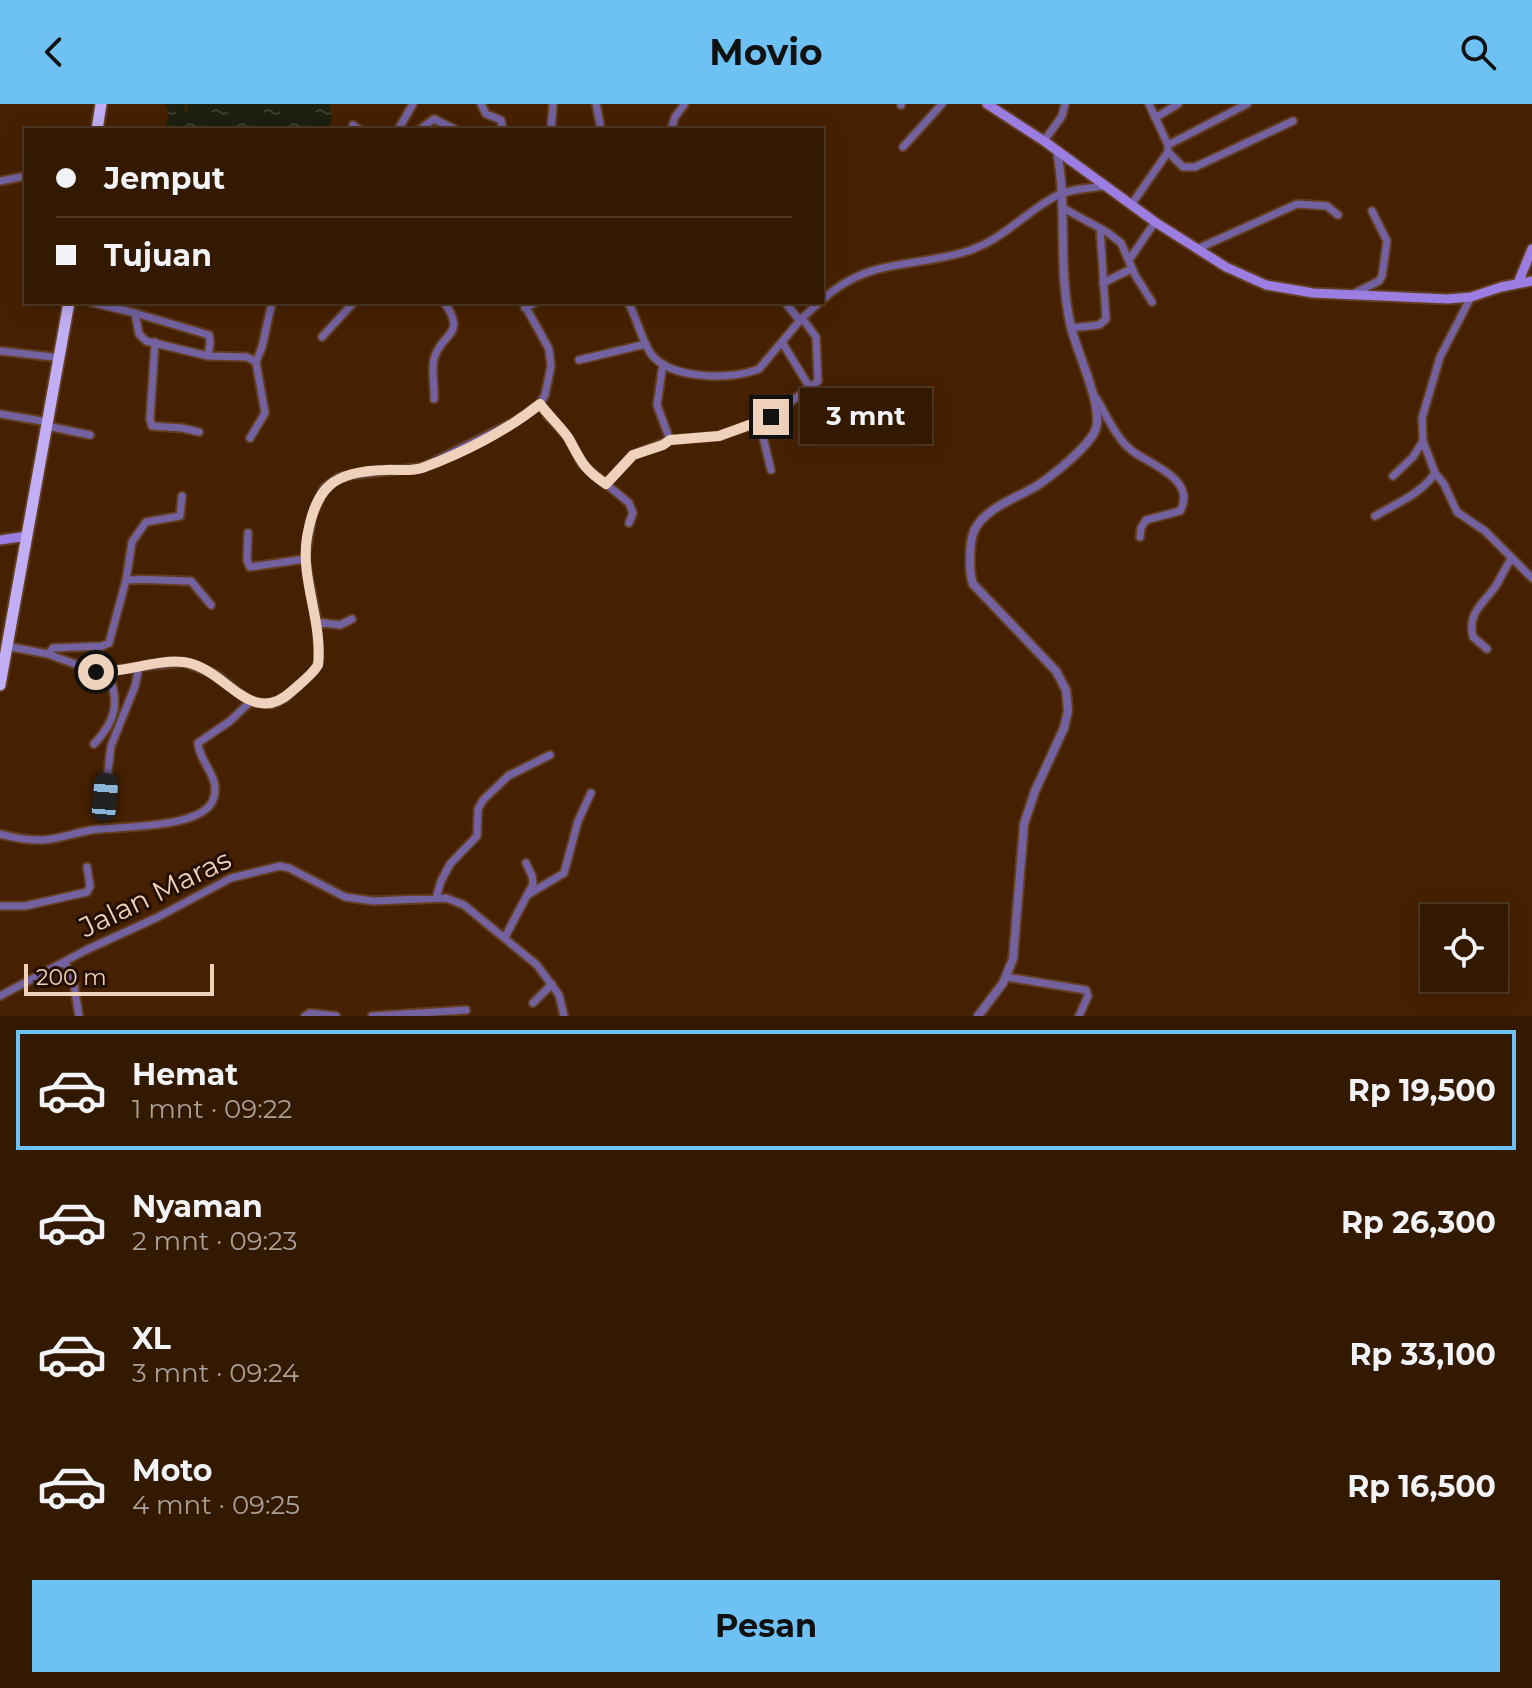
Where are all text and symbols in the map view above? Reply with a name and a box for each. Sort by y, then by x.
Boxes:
icon: back [32,30,76,74]
text: Movio [709,30,823,74]
icon: search [1456,30,1500,74]
text: Jemput [104,160,225,197]
text: Tujuan [104,237,212,274]
callout: 3 mnt [799,389,931,445]
route end [753,399,789,435]
text: 3 mnt [826,400,906,432]
route start [78,654,114,690]
car [91,772,119,822]
street label: Jalan Maras [73,842,236,945]
map controls [1420,904,1508,992]
button: locate [1420,904,1508,992]
scale bar [24,960,214,996]
text: 200 m [36,964,107,991]
icon: car [36,1054,108,1126]
text: Hemat [132,1056,238,1093]
text: Rp 19,500 [1348,1072,1496,1109]
text: 1 mnt · 09:22 [132,1093,292,1125]
icon: car [36,1186,108,1258]
text: Nyaman [132,1188,263,1225]
text: Rp 26,300 [1341,1204,1496,1241]
text: 2 mnt · 09:23 [132,1225,297,1257]
icon: car [36,1318,108,1390]
text: XL [132,1320,171,1357]
text: Rp 33,100 [1350,1336,1496,1373]
text: 3 mnt · 09:24 [132,1357,299,1389]
icon: car [36,1450,108,1522]
text: Moto [132,1452,213,1489]
text: Rp 16,500 [1347,1468,1496,1505]
text: 4 mnt · 09:25 [132,1489,300,1521]
button: Pesan [32,1580,1500,1672]

